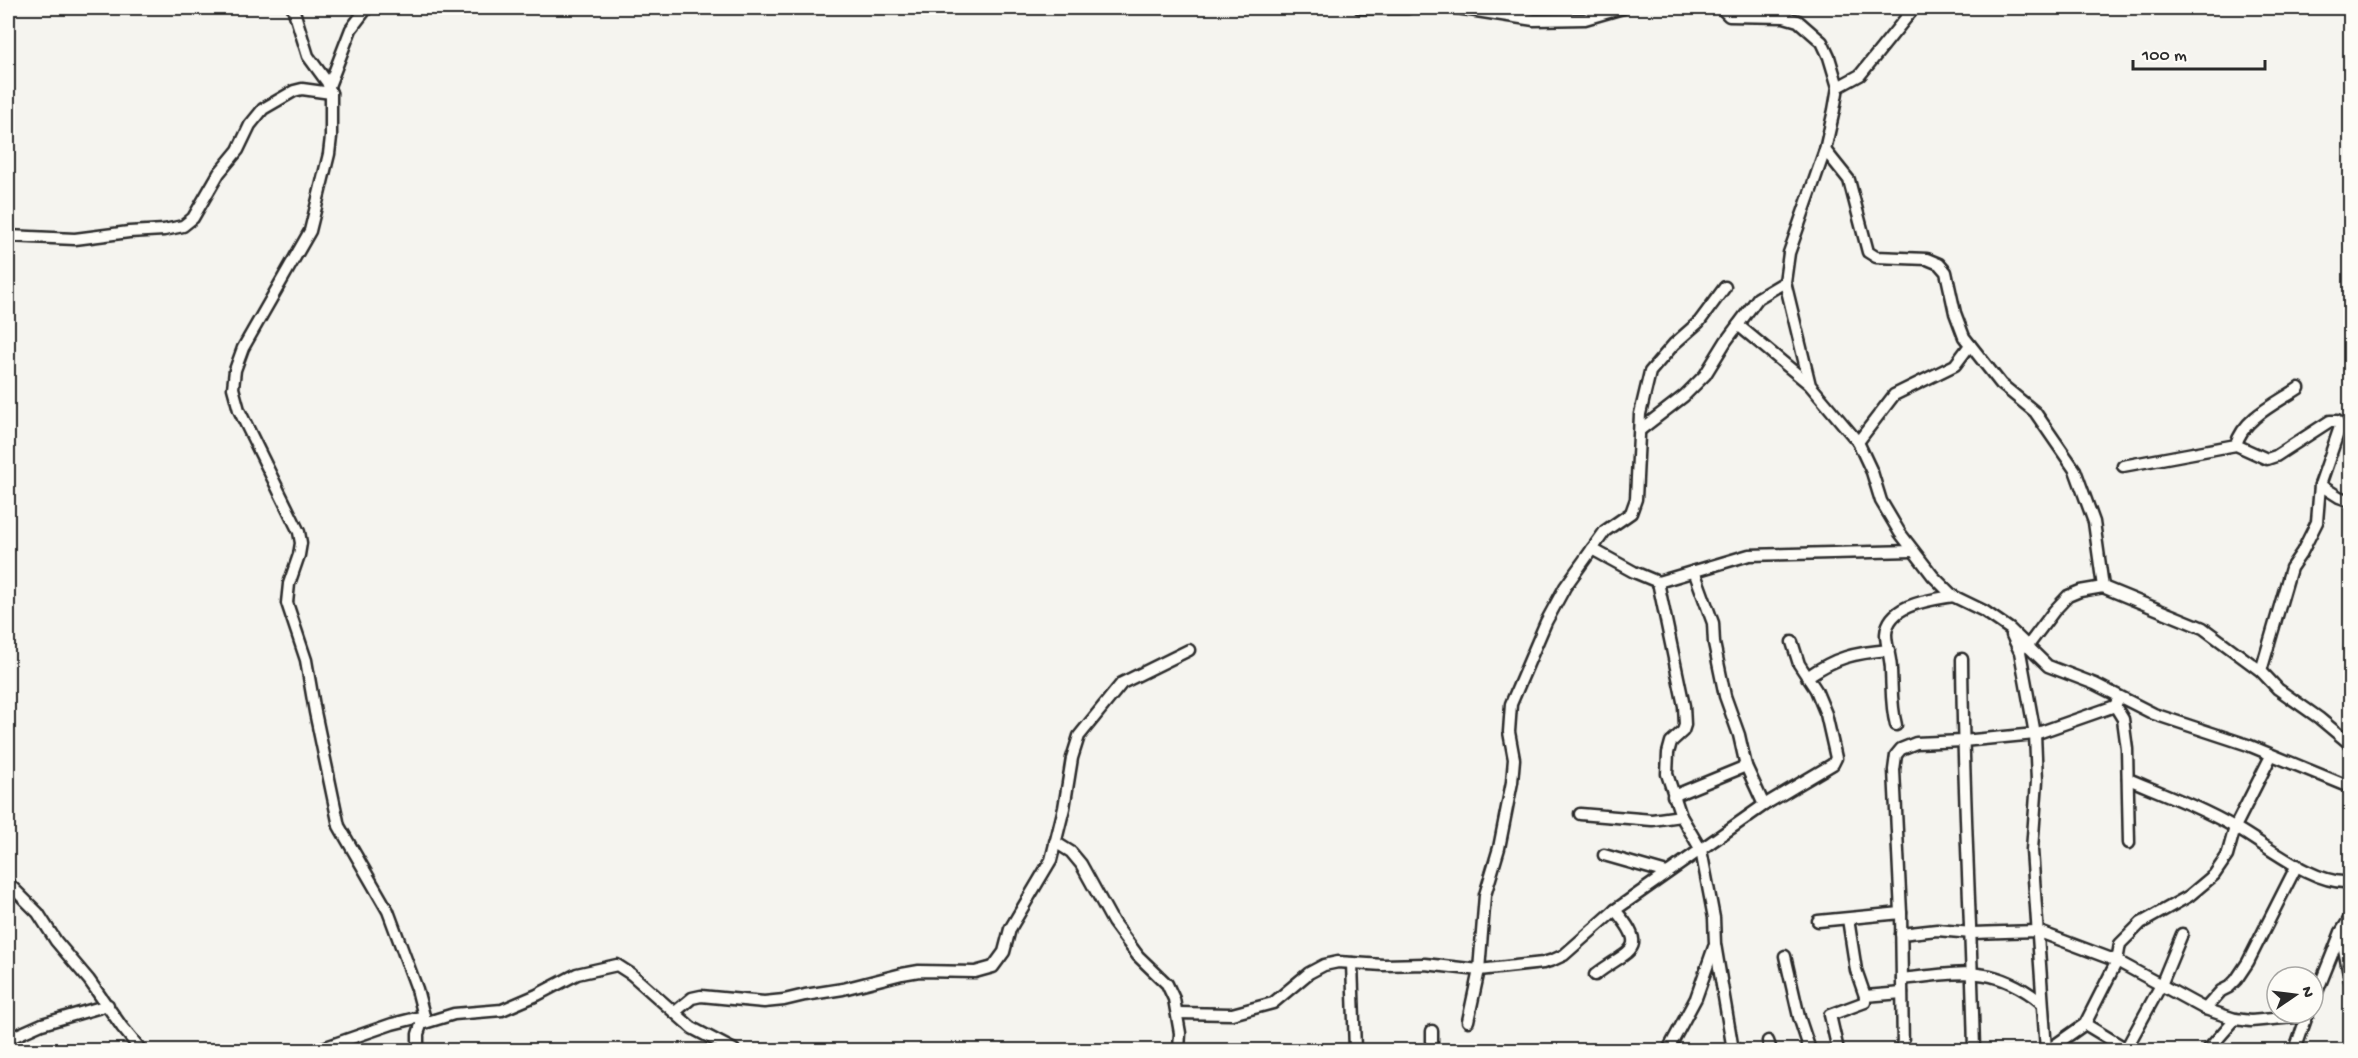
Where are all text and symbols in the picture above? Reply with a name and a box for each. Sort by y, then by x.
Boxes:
scale bar [2133,33,2265,71]
text: 100 m [2141,46,2187,67]
north arrow [2265,965,2325,1025]
text: N [2296,985,2317,1000]

